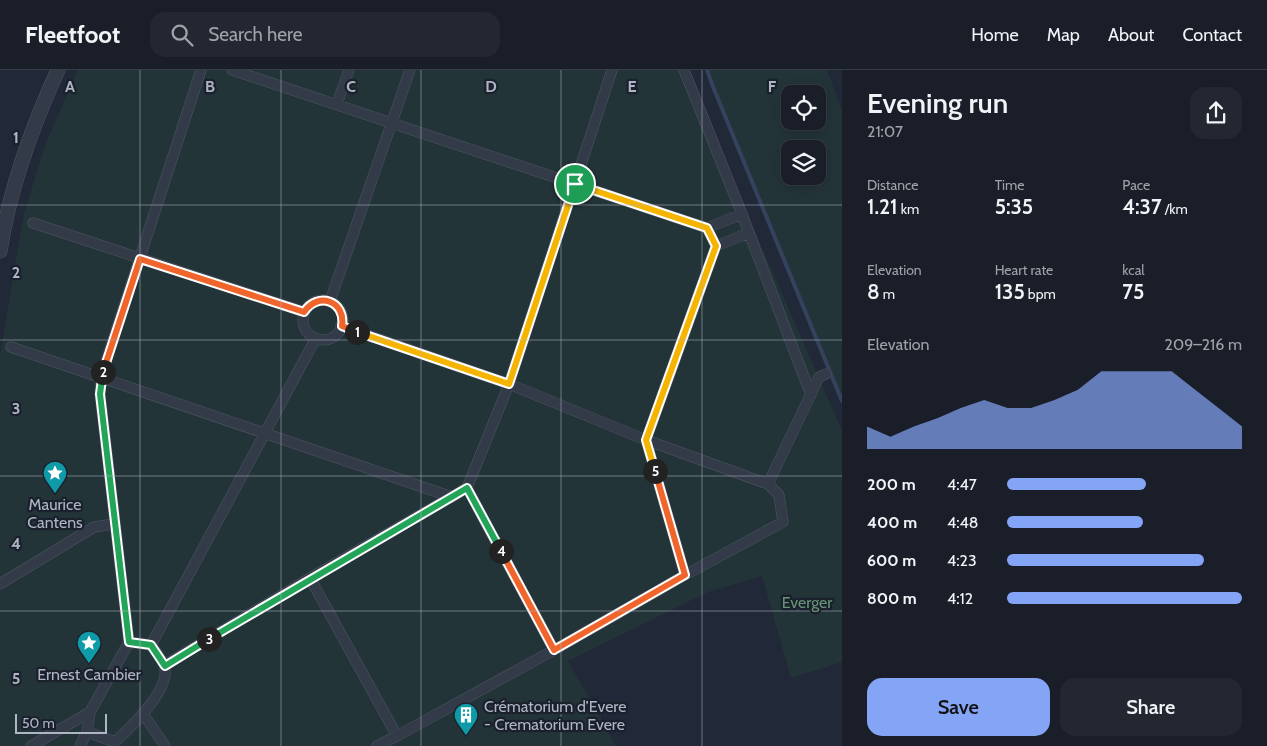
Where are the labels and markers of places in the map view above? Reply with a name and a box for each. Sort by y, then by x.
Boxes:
pin [554,163,596,205]
pin: 1 [344,320,370,344]
pin: 2 [90,360,116,384]
pin: 5 [642,458,668,484]
place icon: Maurice Cantens [42,460,68,494]
place label: Maurice Cantens [27,495,83,532]
pin: 4 [488,538,514,564]
pin: 3 [196,626,222,652]
place icon: Ernest Cambier [76,630,102,664]
place label: Ernest Cambier [37,665,142,684]
place label: Crématorium d’Evere - Crematorium Evere [484,697,626,734]
building icon: Crématorium d’Evere - Crematorium Evere [453,702,479,736]

